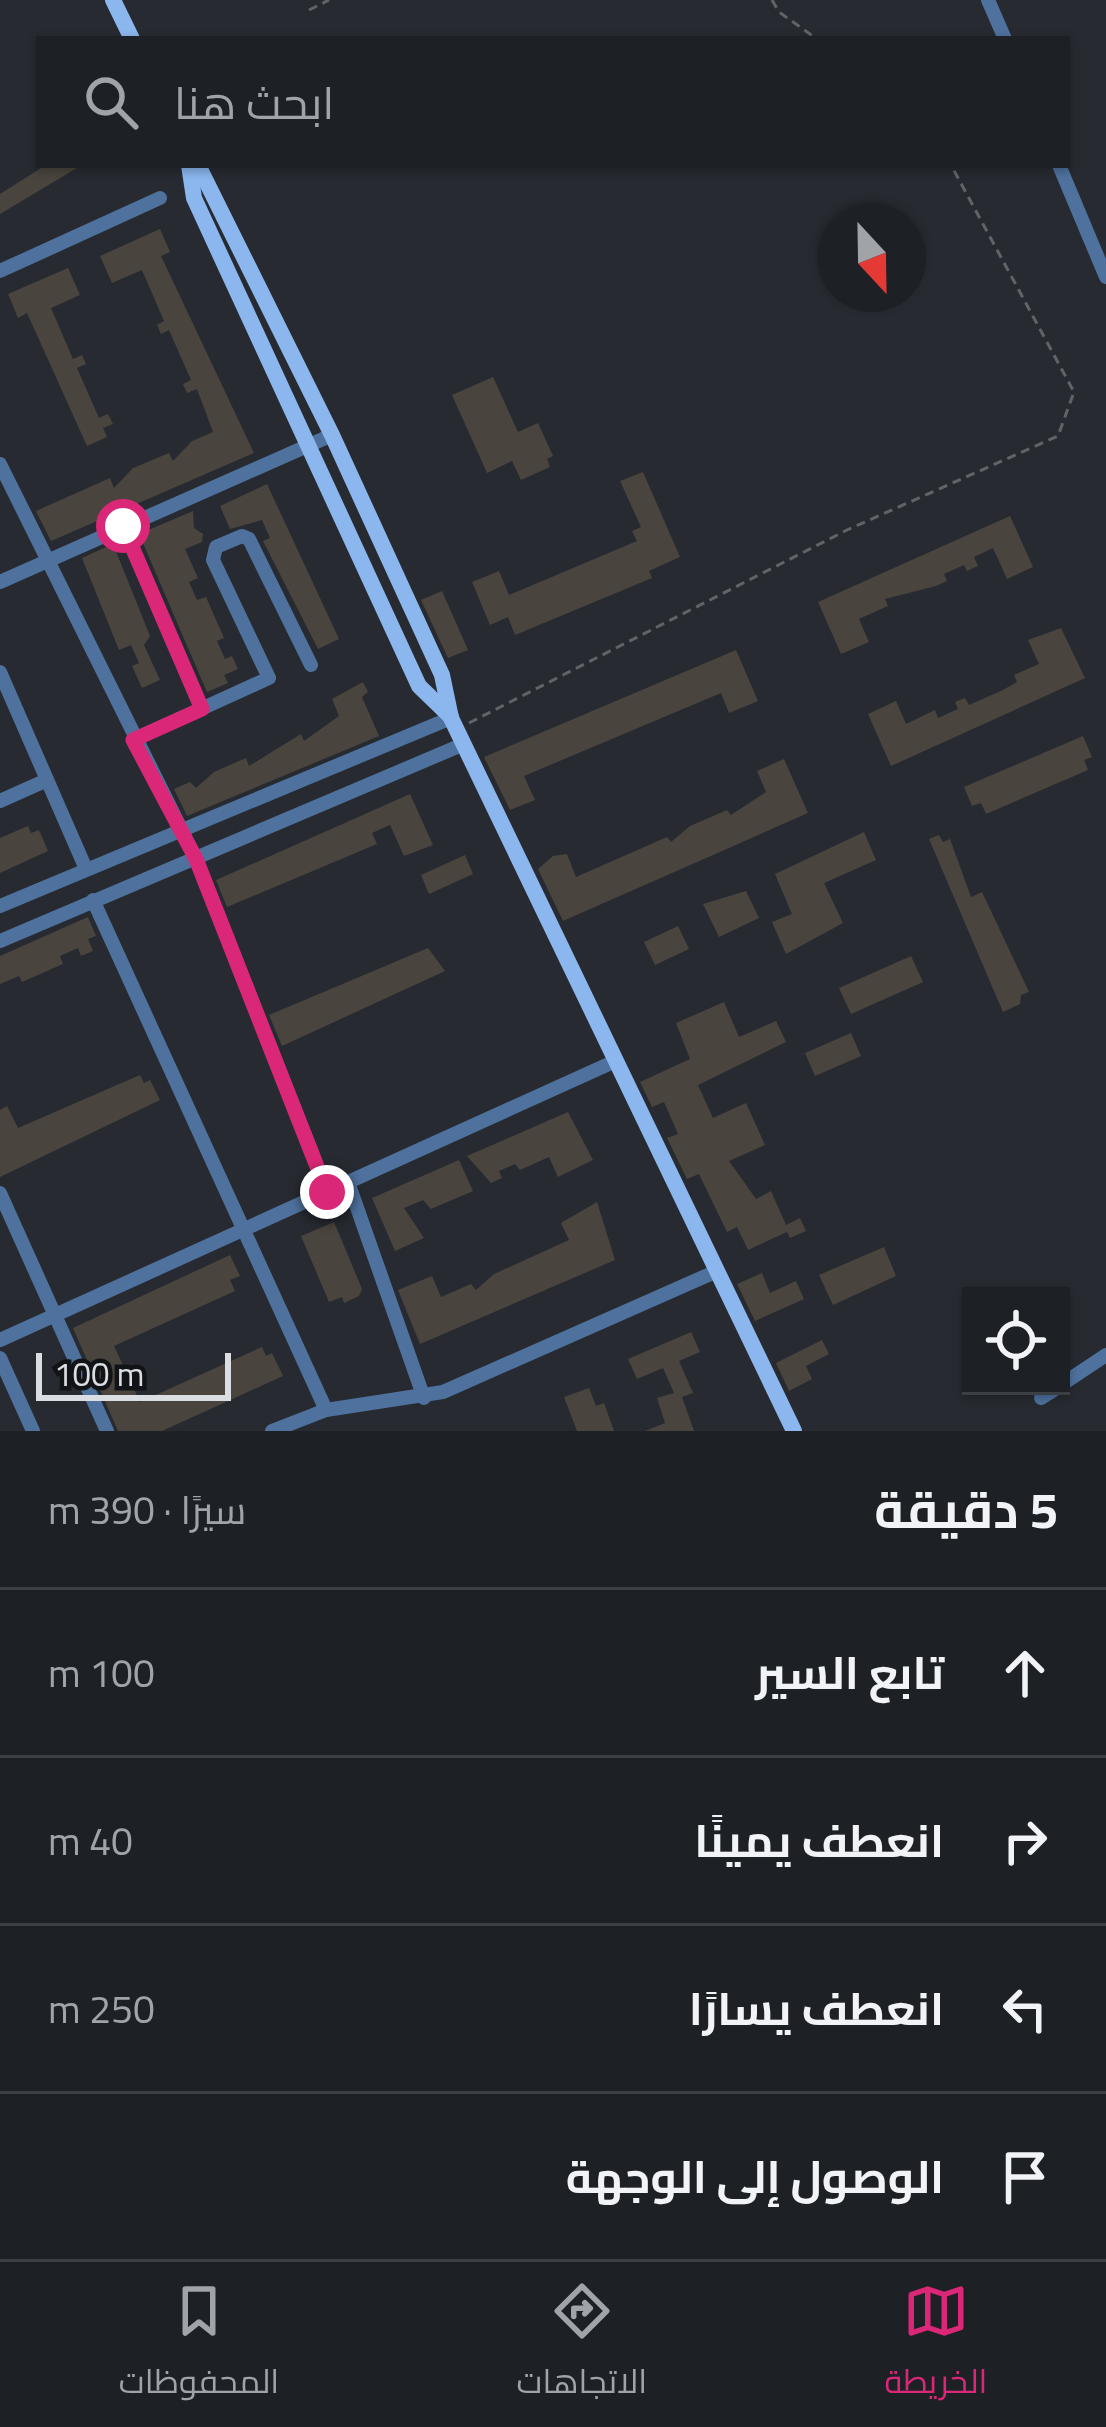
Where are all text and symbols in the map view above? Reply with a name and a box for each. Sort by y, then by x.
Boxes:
search box [36,36,1070,168]
text: ابحث هنا [174,60,334,145]
icon: search [78,69,144,135]
north arrow [818,204,926,312]
route start [96,499,150,553]
route end [300,1165,354,1219]
map controls [962,1287,1070,1395]
button: locate [962,1287,1070,1395]
text: 100 m [54,1343,144,1405]
scale bar [36,1347,231,1400]
text: 5 دقيقة [874,1462,1058,1557]
text: سيرًا · 390 m [48,1473,246,1546]
text: تابع السير [755,1630,944,1715]
text: 100 m [48,1636,155,1709]
icon: ahead [992,1640,1058,1706]
text: انعطف يمينًا [694,1798,944,1883]
text: 40 m [48,1804,133,1877]
icon: right [992,1808,1058,1874]
text: انعطف يسارًا [689,1966,944,2051]
text: 250 m [48,1972,155,2045]
icon: left [992,1976,1058,2042]
text: الوصول إلى الوجهة [566,2134,944,2219]
icon: arrive [992,2144,1058,2210]
tab: المحفوظات [119,2278,279,2412]
tab: الاتجاهات [517,2278,647,2412]
tab: الخريطة [884,2278,987,2412]

